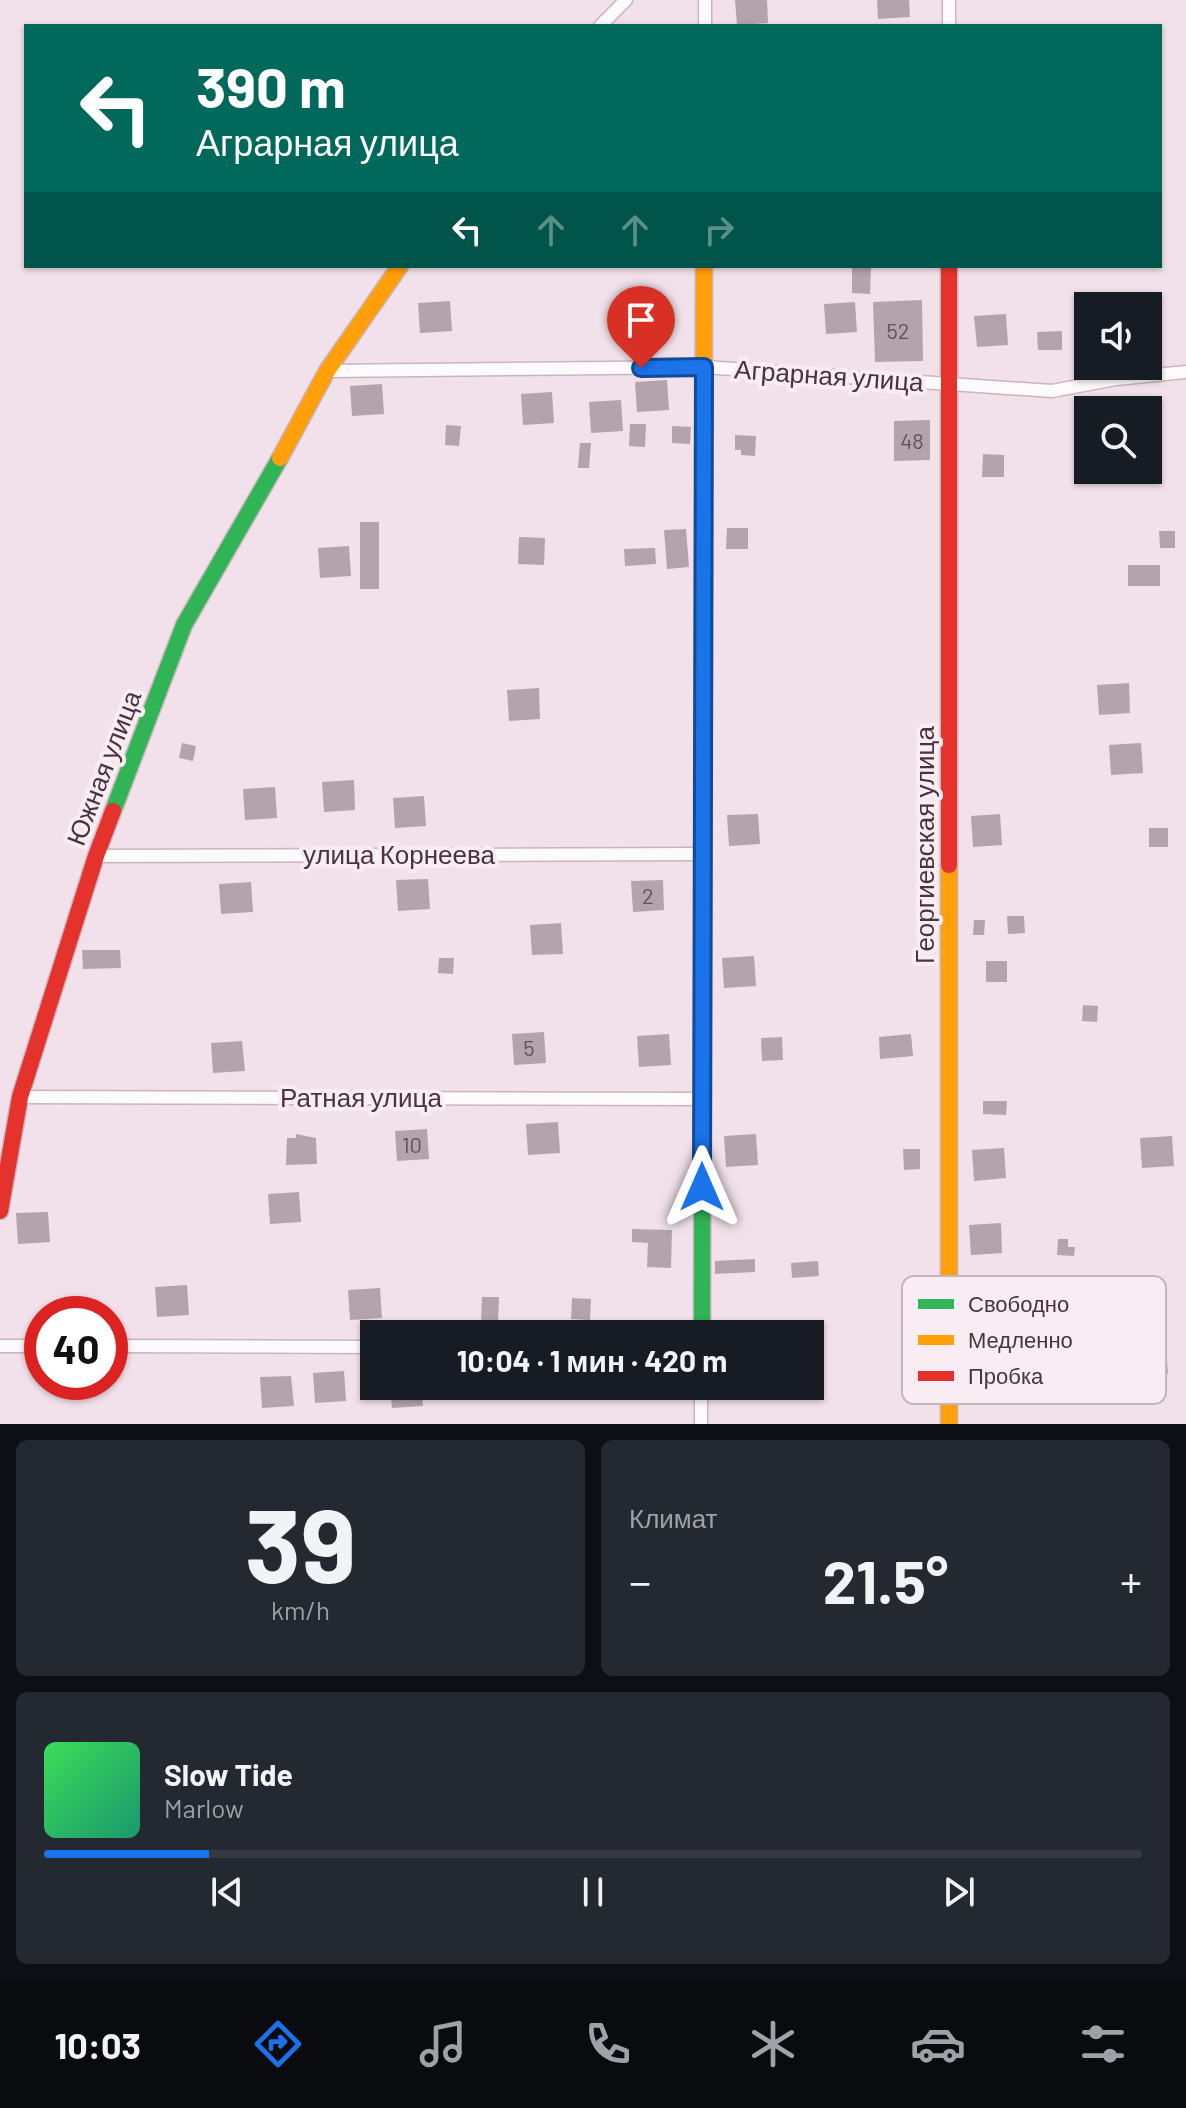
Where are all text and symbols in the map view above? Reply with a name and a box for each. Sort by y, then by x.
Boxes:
text: 390 m [196,52,346,119]
icon: left [64,56,168,160]
text: Аграрная улица [196,120,459,163]
icon: left [445,208,489,252]
icon: ahead [529,208,573,252]
icon: ahead [613,208,657,252]
icon: right [697,208,741,252]
pin [607,286,675,368]
map controls [1074,292,1162,484]
button: sound [1074,292,1162,380]
icon: arrive [619,298,663,342]
house number: 52 [886,317,910,343]
street label: Аграрная улица [733,352,925,397]
button: search [1074,396,1162,484]
house number: 48 [900,427,924,453]
street label: Южная улица [59,685,147,849]
street label: Георгиевская улица [908,726,939,964]
street label: улица Корнеева [303,838,496,869]
house number: 2 [642,882,654,908]
house number: 5 [523,1034,535,1060]
street label: Ратная улица [280,1081,442,1112]
house number: 10 [402,1131,422,1157]
position arrow [660,1145,744,1229]
legend [902,1276,1166,1404]
text: Свободно [968,1290,1069,1317]
speed limit sign: 40 [24,1296,128,1400]
text: Медленно [968,1326,1073,1353]
text: 10:04 · 1 мин · 420 m [457,1342,727,1378]
text: Пробка [968,1362,1044,1389]
text: 39 [245,1479,356,1604]
text: Климат [629,1502,718,1533]
text: 21.5° [823,1544,948,1616]
text: − [629,1554,651,1607]
text: + [1120,1554,1142,1607]
text: km/h [271,1594,330,1625]
text: Slow Tide [164,1756,293,1792]
text: Marlow [164,1792,244,1823]
icon: previous [205,1870,249,1914]
icon: pause [571,1870,615,1914]
icon: next [937,1870,981,1914]
icon: directions [250,2016,306,2072]
icon: music [415,2016,471,2072]
icon: phone [580,2016,636,2072]
icon: climate [745,2016,801,2072]
icon: car [910,2016,966,2072]
icon: filters [1075,2016,1131,2072]
text: 10:03 [55,2023,141,2066]

